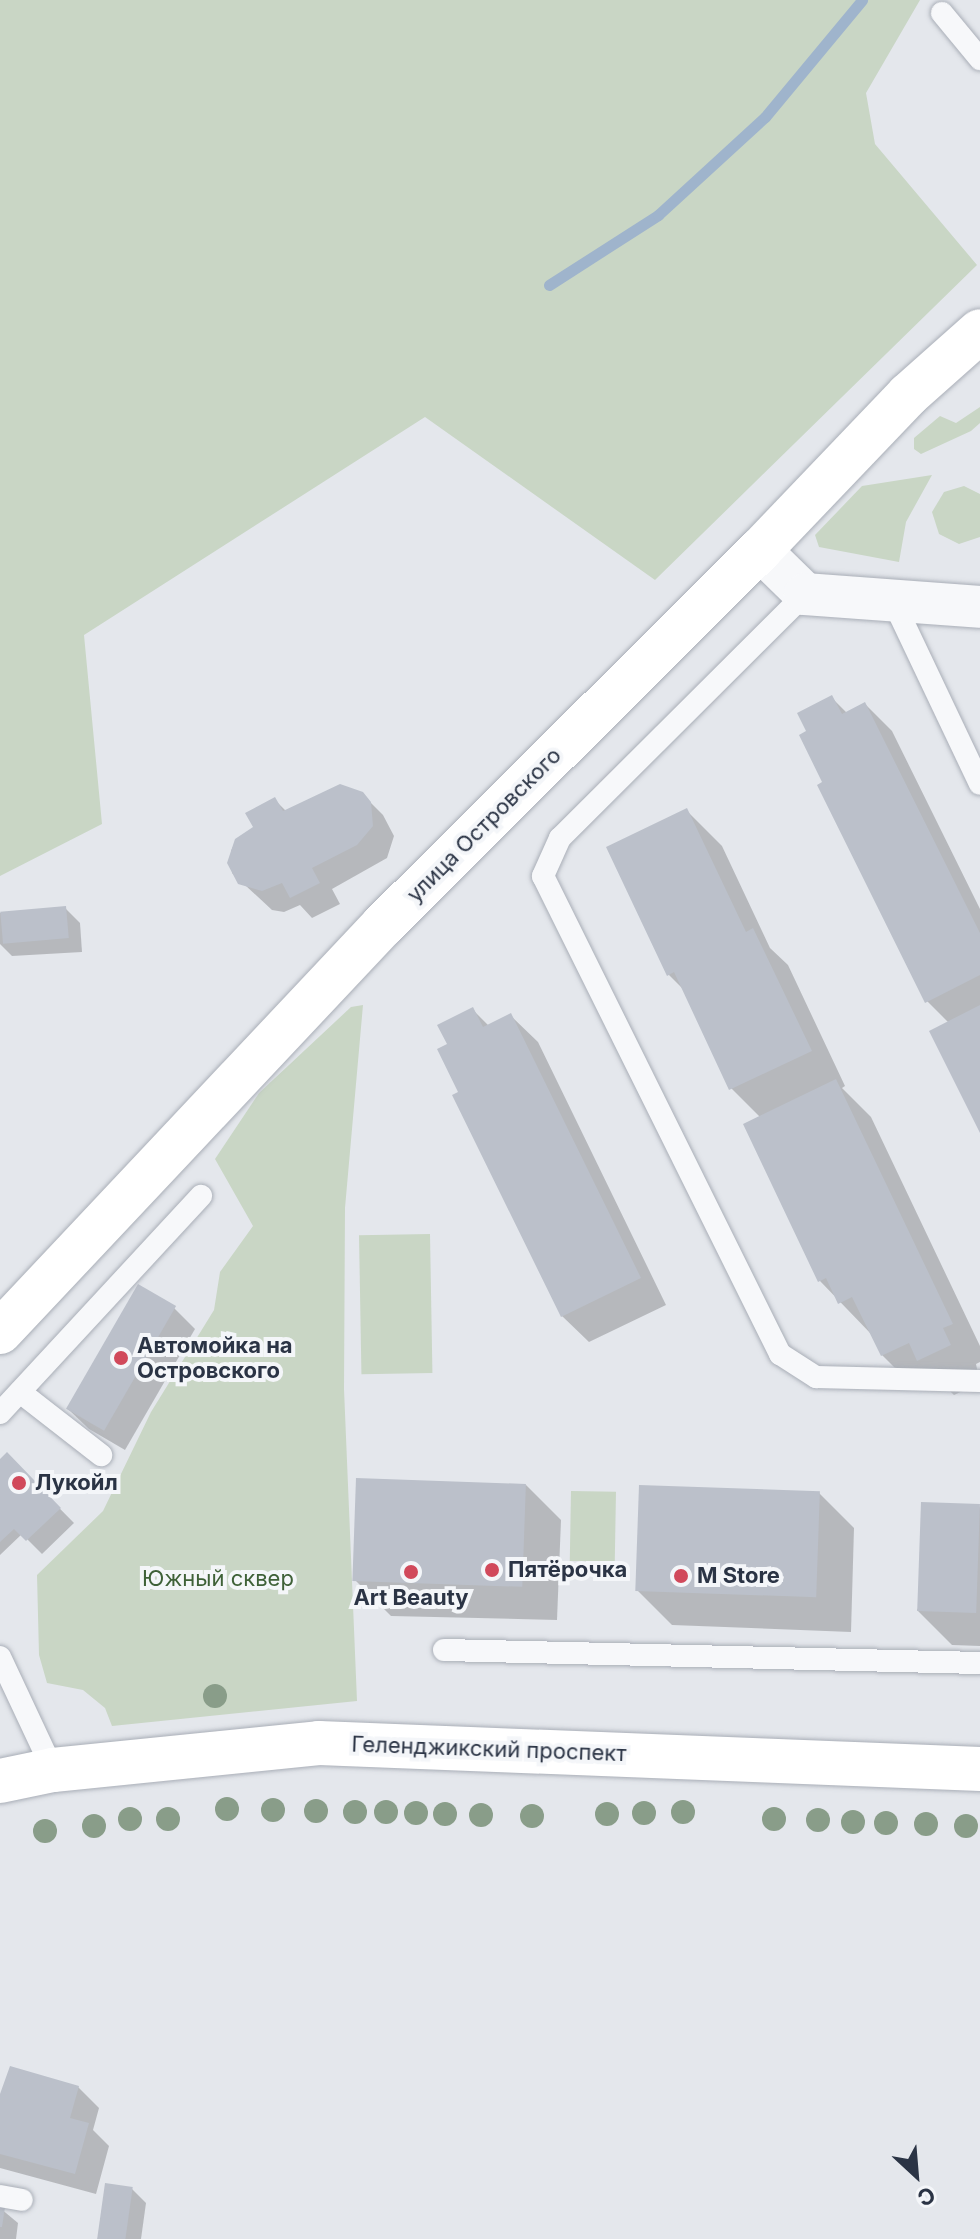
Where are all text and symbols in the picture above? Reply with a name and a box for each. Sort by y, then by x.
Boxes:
street label: улица Островского [401,742,567,908]
place label: Автомойка на Островского [137,1332,293,1384]
marker: Автомойка на Островского [112,1349,130,1367]
place label: Лукойл [35,1470,118,1496]
marker: Лукойл [10,1474,28,1492]
place label: Пятёрочка [508,1557,627,1583]
marker: Пятёрочка [483,1561,501,1579]
marker: Art Beauty [402,1563,420,1581]
place label: M Store [697,1563,780,1589]
park label: Южный сквер [142,1566,294,1592]
marker: M Store [672,1567,690,1585]
place label: Art Beauty [353,1585,469,1611]
street label: Геленджикский проспект [351,1731,627,1767]
north arrow [876,2135,956,2215]
text: С [914,2181,940,2212]

